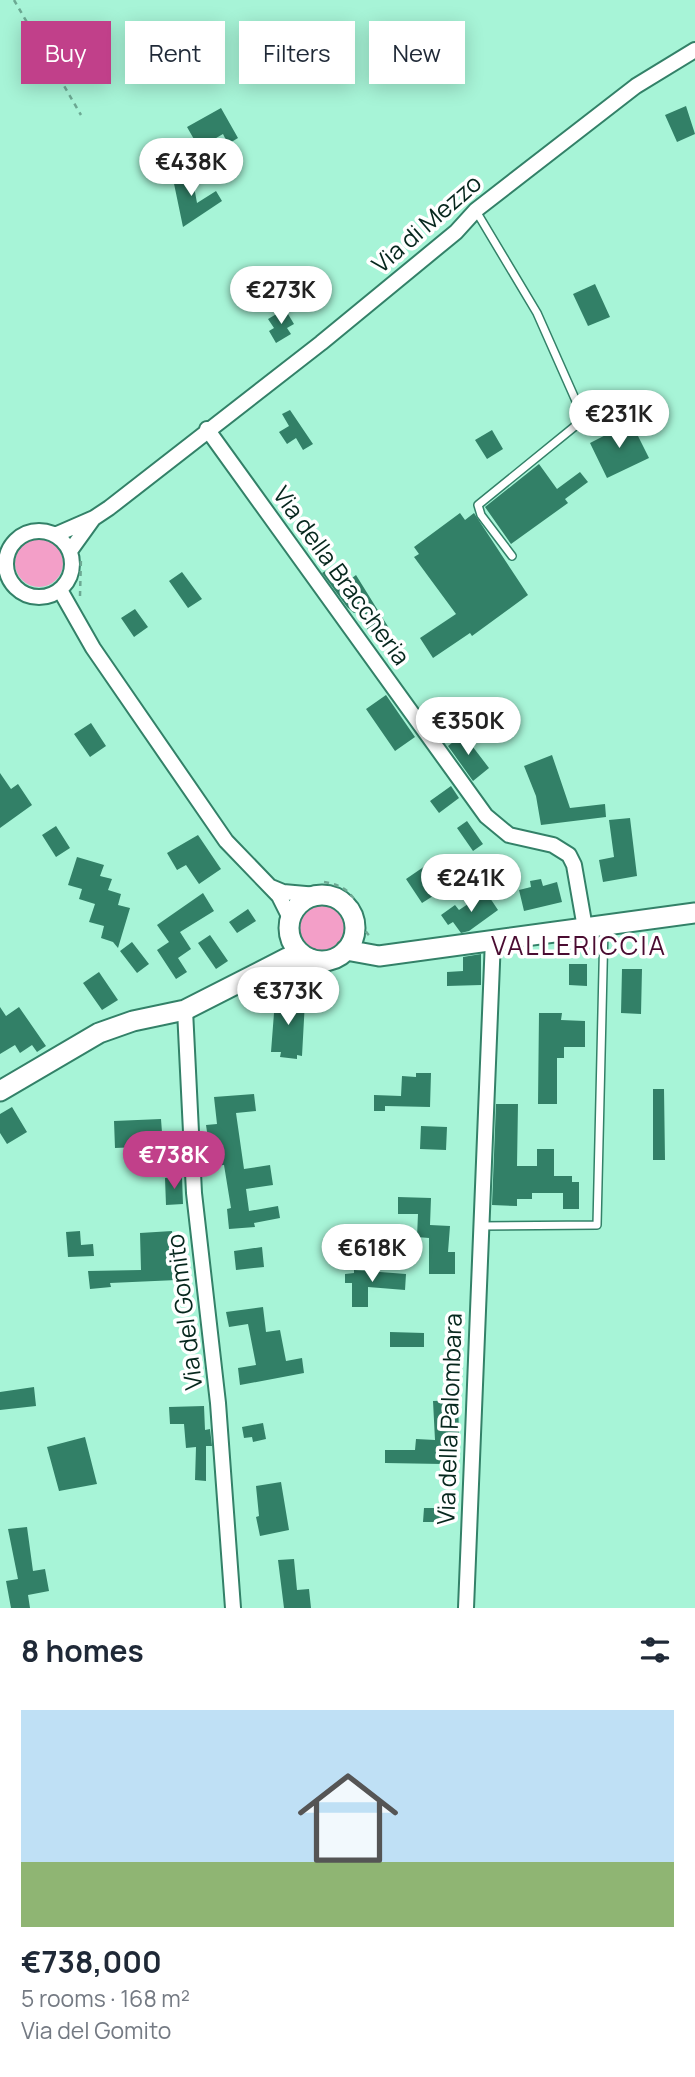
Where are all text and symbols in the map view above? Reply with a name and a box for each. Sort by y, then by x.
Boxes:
chip: Buy [21,21,111,84]
chip: Rent [125,21,225,84]
chip: Filters [239,21,355,84]
chip: New [369,21,465,84]
pin: €438K [142,138,240,198]
text: €438K [155,145,227,177]
street label: Via di Mezzo [364,166,488,280]
pin: €273K [232,266,330,326]
text: €273K [246,273,316,305]
pin: €231K [570,391,668,450]
text: €231K [585,397,653,429]
street label: Via della Braccheria [266,479,418,671]
pin: €350K [419,698,517,757]
text: €350K [432,704,504,736]
pin: €241K [422,855,520,914]
text: €241K [437,861,505,893]
district label: VALLERICCIA [491,927,667,963]
pin: €373K [239,968,337,1027]
text: €373K [253,974,323,1006]
pin: €738K [125,1132,223,1191]
text: €738K [139,1138,209,1170]
pin: €618K [323,1224,421,1284]
text: €618K [338,1231,406,1263]
street label: Via del Gomito [158,1232,209,1392]
street label: Via della Palombara [428,1313,469,1525]
text: 8 homes [21,1630,144,1671]
icon: filters [636,1631,674,1669]
icon: home [285,1755,411,1881]
text: €738,000 [21,1941,162,1982]
text: 5 rooms · 168 m² [21,1982,190,2014]
text: Via del Gomito [21,2014,171,2046]

